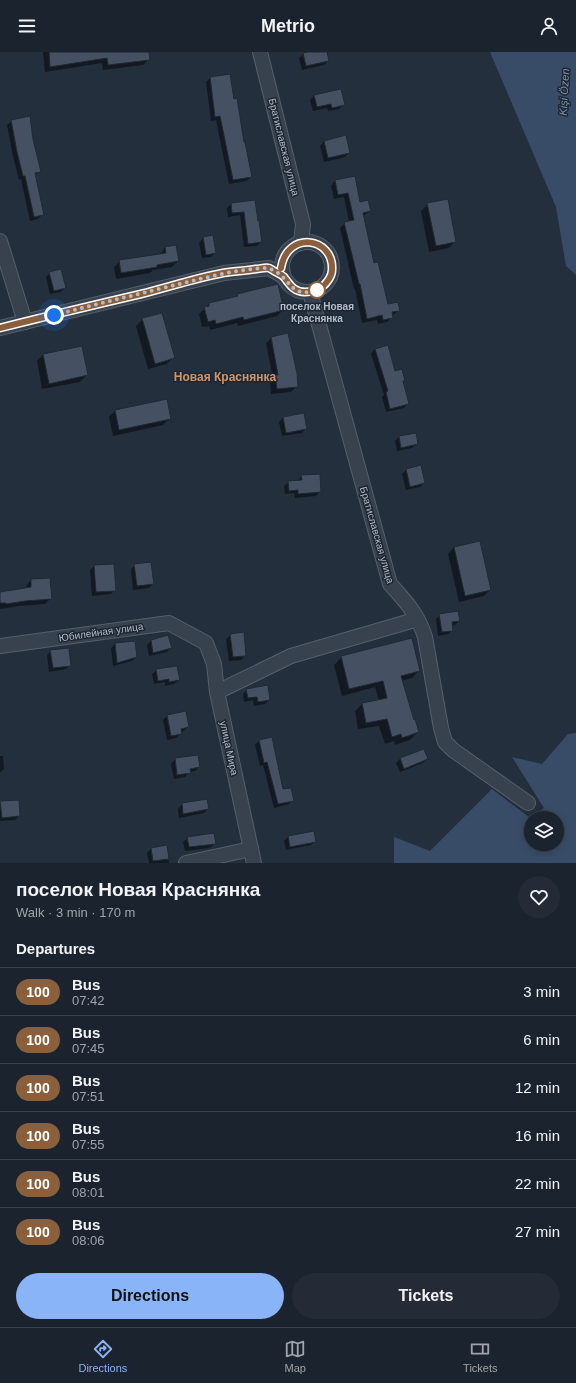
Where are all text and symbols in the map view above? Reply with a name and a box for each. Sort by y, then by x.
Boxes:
icon: menu [16,15,38,37]
icon: person [538,15,560,37]
text: Metrio [261,16,315,36]
water label: Kişi Özen [557,68,571,116]
street label: Братиславская улица [267,97,302,197]
marker: поселок Новая Краснянка [308,281,326,299]
place label: поселок Новая Краснянка [280,301,354,324]
your location [44,305,64,325]
district label: Новая Краснянка [174,370,277,384]
street label: Братиславская улица [358,485,396,585]
street label: Юбилейная улица [58,621,144,643]
street label: улица Мира [218,720,240,777]
map controls [524,811,564,851]
button: layers [524,811,564,851]
button: heart [518,876,560,918]
text: поселок Новая Краснянка [16,879,260,900]
text: Walk · 3 min · 170 m [16,905,135,920]
text: Departures [16,940,95,957]
text: Bus [72,976,100,993]
text: 3 min [523,983,560,1000]
text: 100 [26,984,50,1000]
text: 07:42 [72,993,105,1008]
text: Bus [72,1024,100,1041]
text: 6 min [523,1031,560,1048]
text: 100 [26,1032,50,1048]
text: 07:45 [72,1041,105,1056]
text: Bus [72,1072,100,1089]
text: 12 min [515,1079,560,1096]
text: 100 [26,1080,50,1096]
text: 07:51 [72,1089,105,1104]
text: Bus [72,1120,100,1137]
text: 16 min [515,1127,560,1144]
text: 100 [26,1128,50,1144]
text: 07:55 [72,1137,105,1152]
text: Bus [72,1168,100,1185]
text: 22 min [515,1175,560,1192]
text: 100 [26,1176,50,1192]
text: 08:01 [72,1185,105,1200]
text: Bus [72,1216,100,1233]
text: 27 min [515,1223,560,1240]
text: 100 [26,1224,50,1240]
text: 08:06 [72,1233,105,1248]
button: Directions [16,1273,284,1319]
button: Tickets [292,1273,560,1319]
tab: Directions [78,1338,127,1374]
tab: Map [284,1338,306,1374]
tab: Tickets [463,1338,498,1374]

